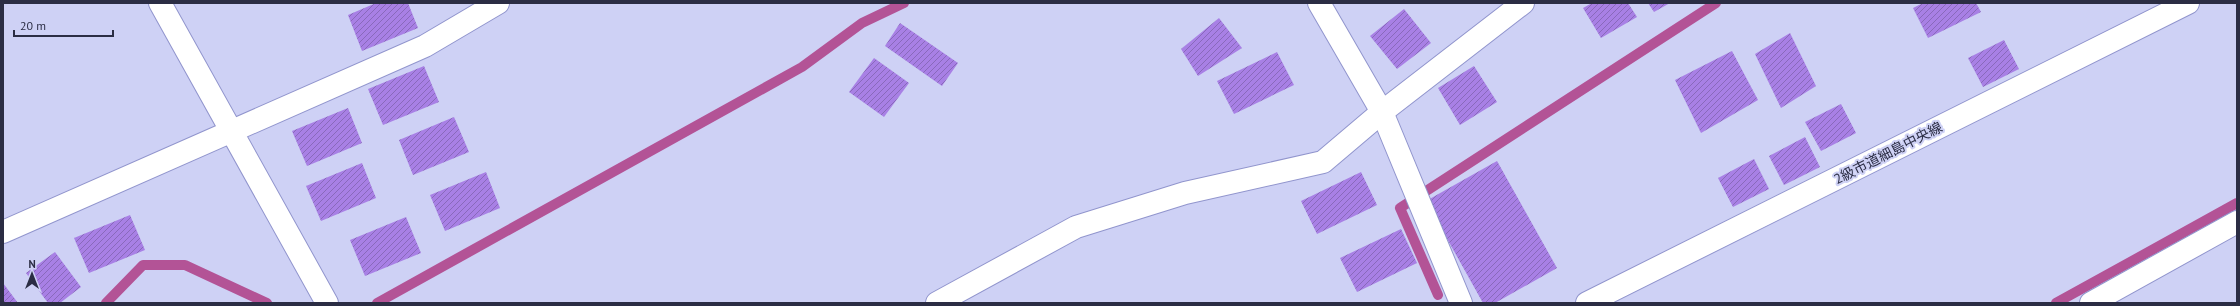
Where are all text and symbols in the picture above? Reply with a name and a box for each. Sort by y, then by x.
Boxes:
scale bar [14,12,113,38]
text: 20 m [20,18,46,33]
street label: 2級市道細島中央線 [1831,118,1945,188]
north arrow [12,254,52,294]
text: N [28,257,36,271]

